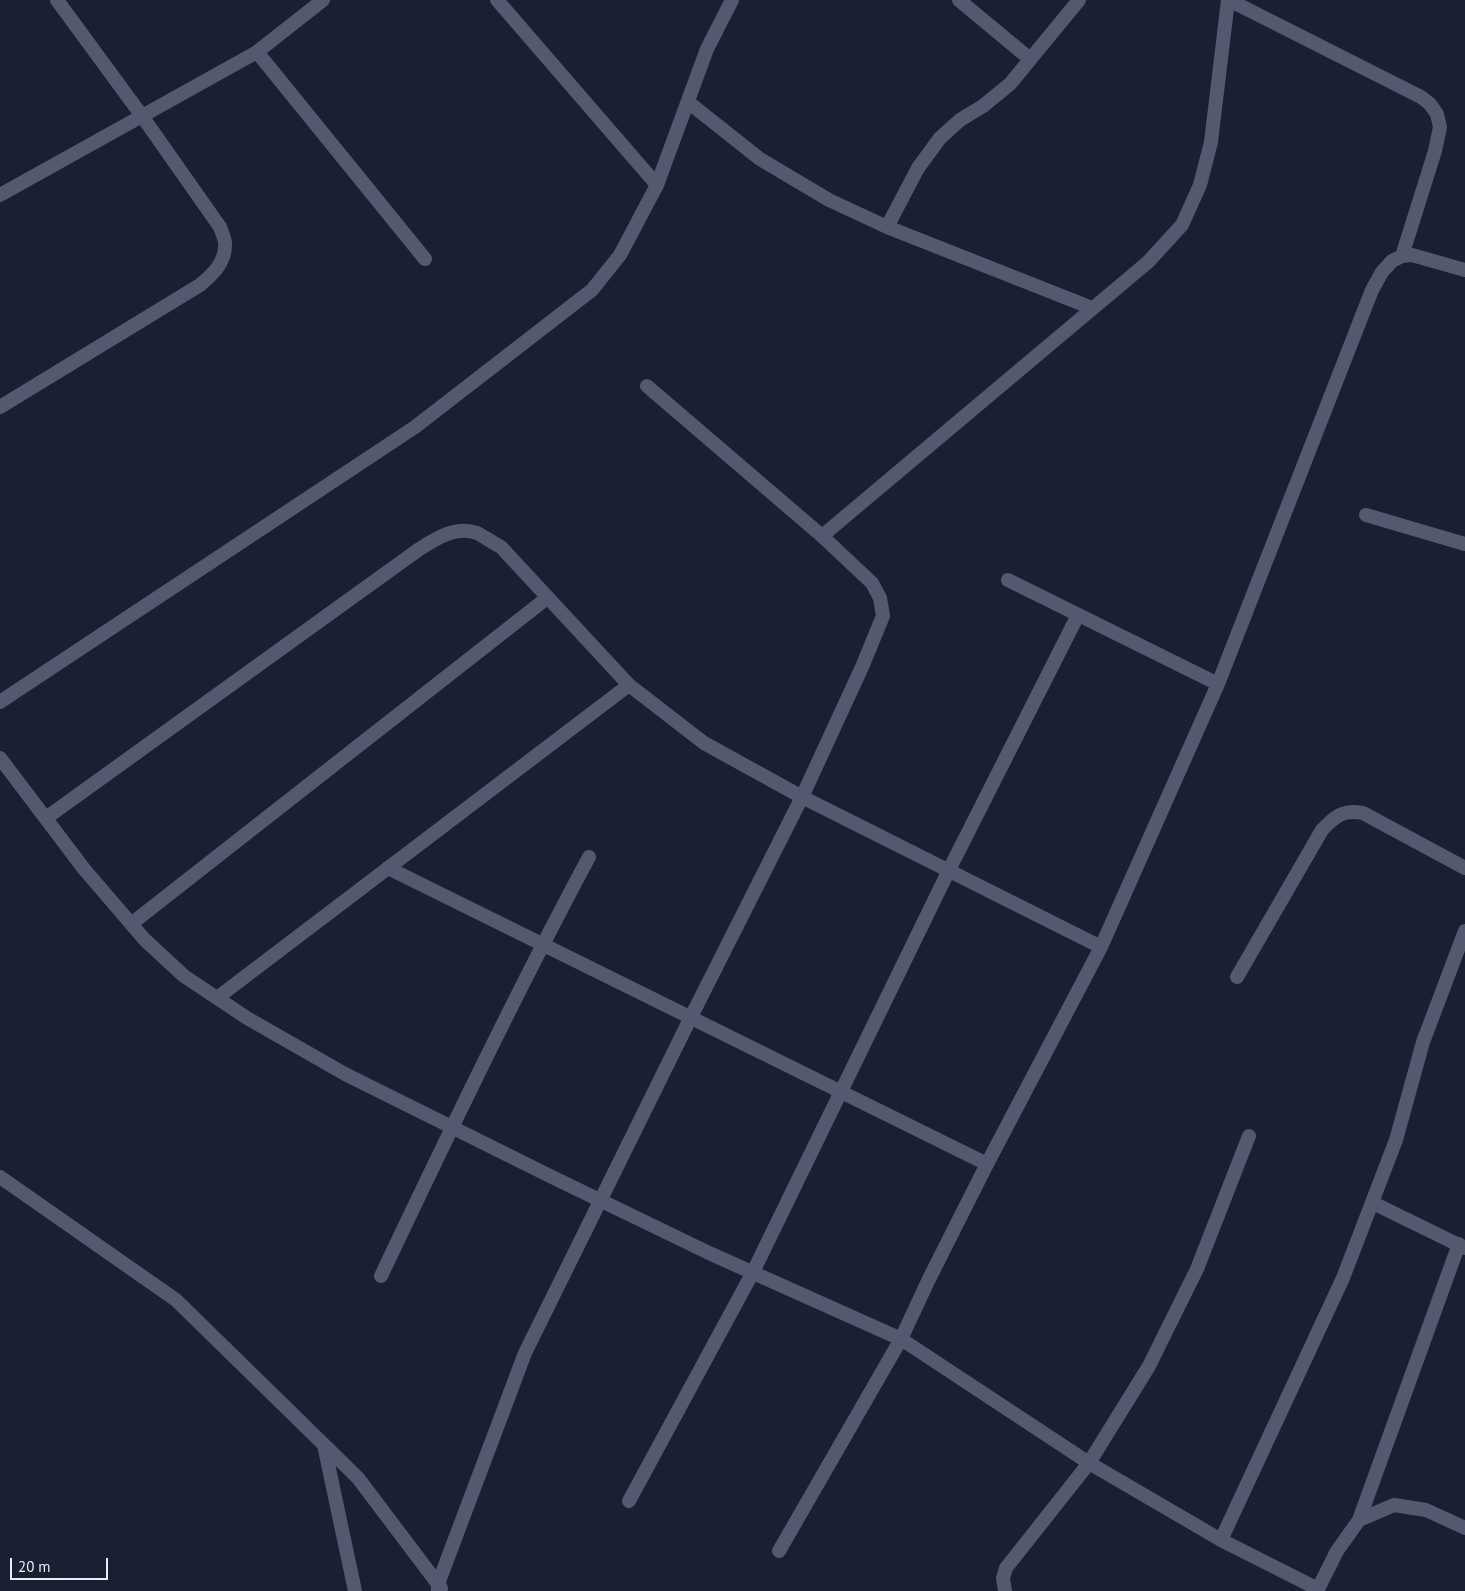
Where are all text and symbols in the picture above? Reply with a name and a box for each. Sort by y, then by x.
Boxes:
scale bar [12,1548,110,1580]
text: 20 m [18,1557,51,1576]

